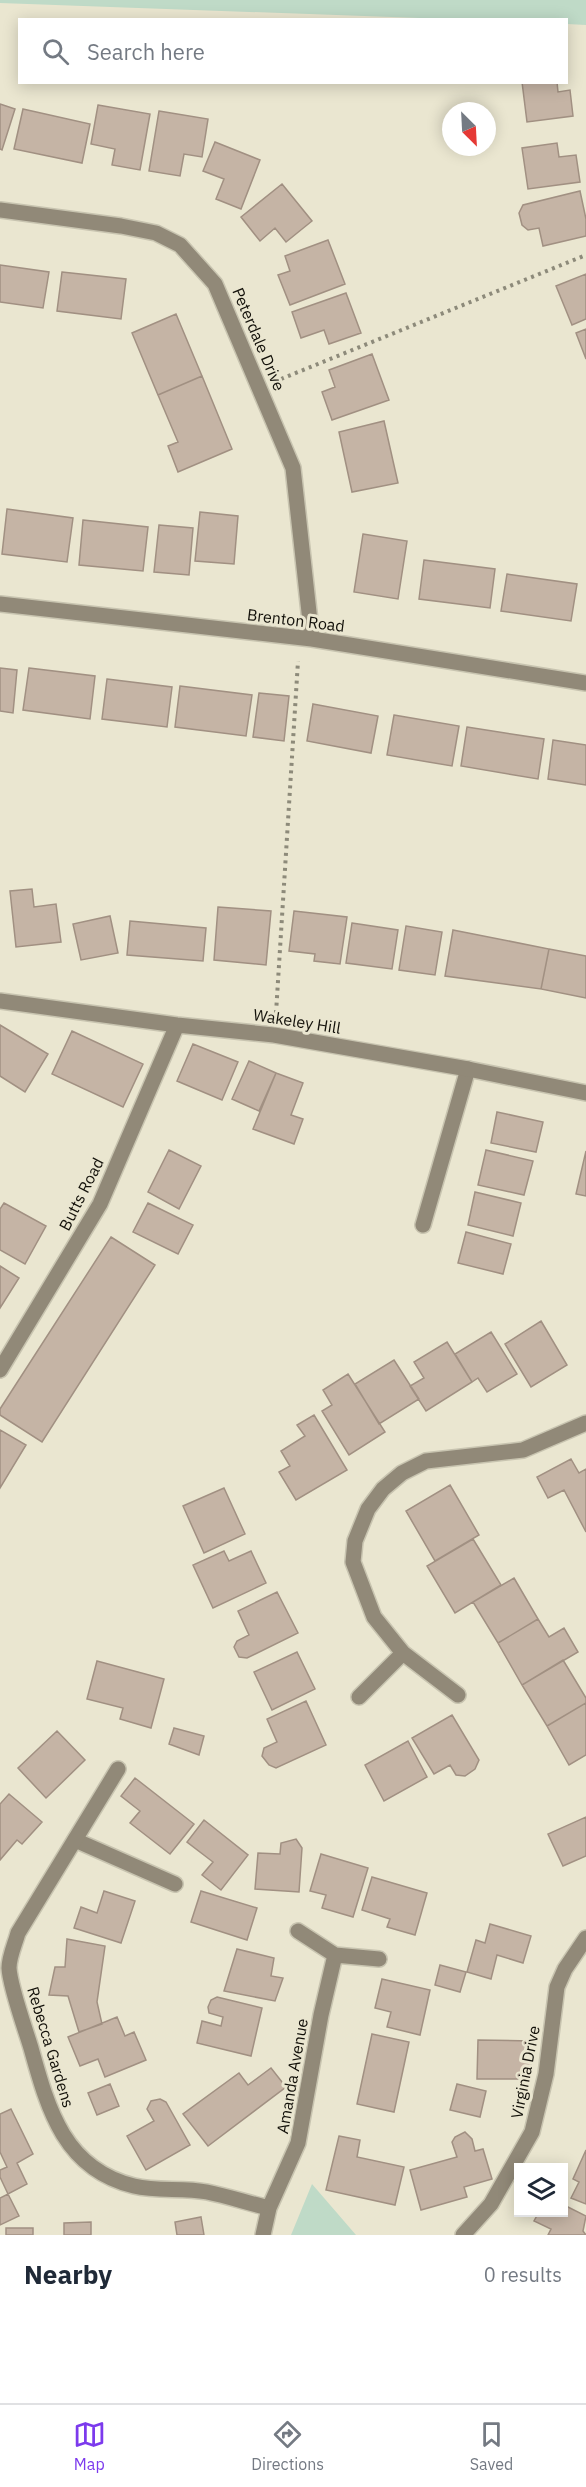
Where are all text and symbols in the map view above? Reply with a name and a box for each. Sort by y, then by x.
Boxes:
search box [18,18,568,84]
icon: search [39,35,72,68]
text: Search here [87,37,205,66]
north arrow [442,102,496,156]
street label: Peterdale Drive [228,284,290,394]
street label: Brenton Road [246,604,346,636]
street label: Wakeley Hill [252,1004,342,1038]
street label: Butts Road [54,1154,108,1234]
street label: Rebecca Gardens [23,1984,79,2110]
street label: Amanda Avenue [272,2017,312,2135]
street label: Virginia Drive [506,2024,544,2120]
map controls [514,2163,568,2217]
button: layers [514,2163,568,2217]
text: Nearby [24,2257,112,2291]
text: 0 results [484,2261,562,2288]
tab: Map [73,2418,106,2474]
tab: Directions [251,2418,324,2474]
tab: Saved [470,2418,513,2474]

